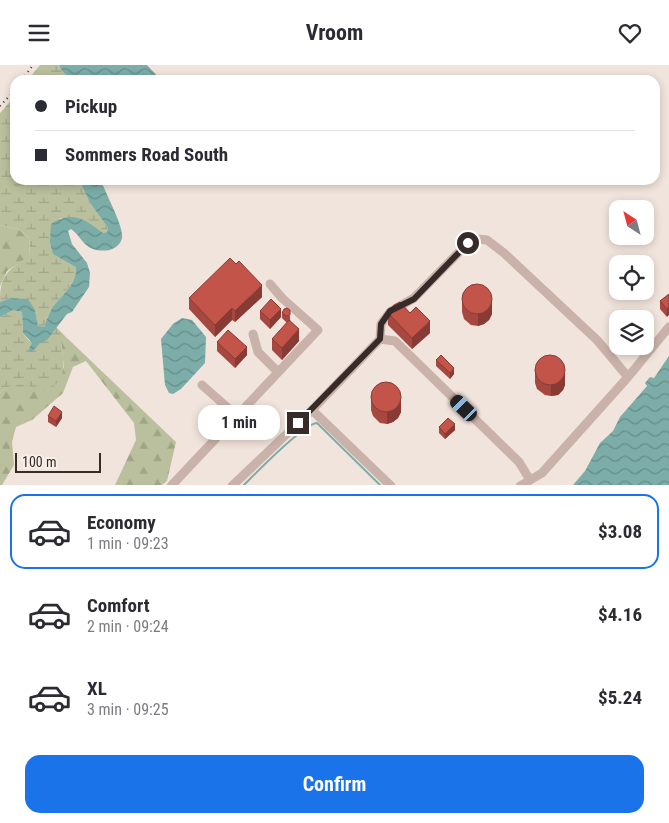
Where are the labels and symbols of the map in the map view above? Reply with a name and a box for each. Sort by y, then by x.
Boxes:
north arrow [609,200,654,245]
route start [457,232,479,254]
car [447,392,480,424]
callout: 1 min [198,405,280,441]
route end [287,412,309,434]
scale bar [15,451,101,474]

